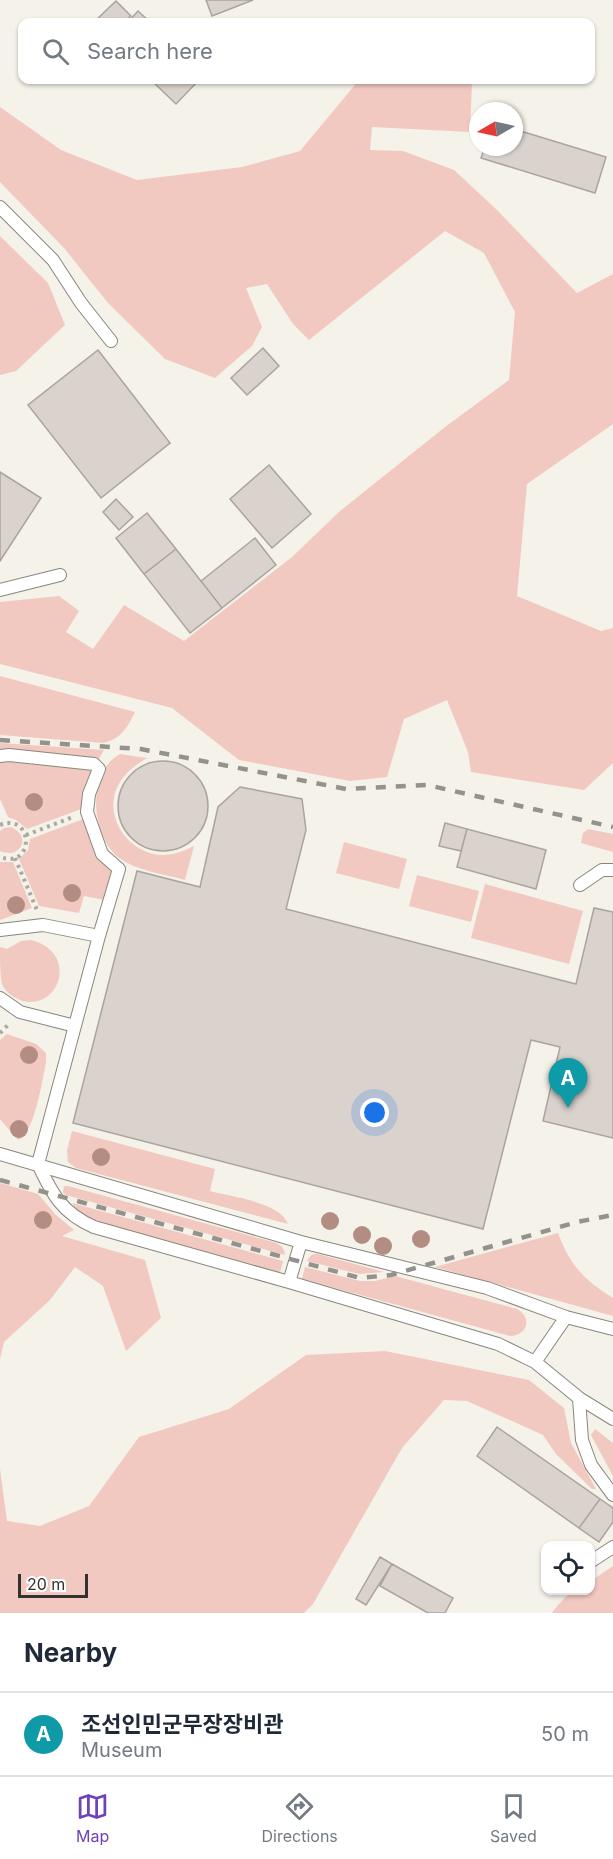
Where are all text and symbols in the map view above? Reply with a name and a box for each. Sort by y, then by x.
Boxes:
search box [18,18,595,84]
icon: search [39,35,72,68]
text: Search here [87,38,213,64]
north arrow [469,102,523,156]
pin: A [548,1058,588,1108]
your location [360,1098,389,1127]
map controls [541,1541,595,1595]
button: locate [541,1541,595,1595]
scale bar [18,1571,88,1598]
text: 20 m [27,1574,65,1594]
text: Nearby [24,1637,117,1668]
text: 조선인민군무장장비관 [81,1711,283,1737]
text: A [36,1722,51,1746]
text: 50 m [541,1722,589,1746]
text: Museum [81,1738,162,1762]
tab: Map [76,1790,109,1846]
tab: Directions [262,1790,338,1846]
tab: Saved [490,1790,537,1846]

